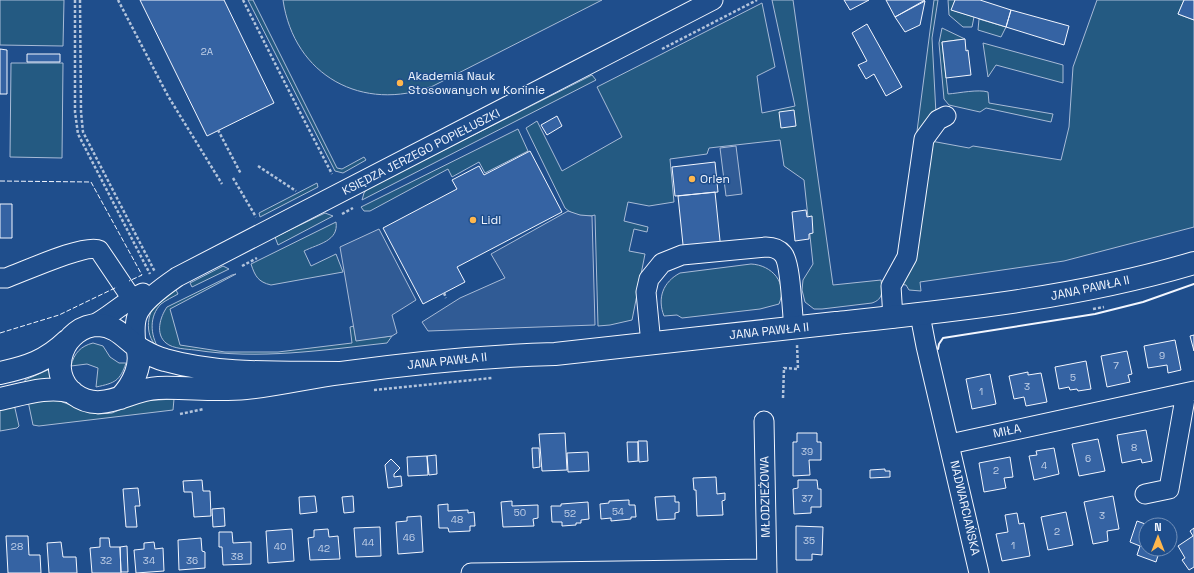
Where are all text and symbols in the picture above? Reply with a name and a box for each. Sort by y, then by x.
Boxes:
house number: 2A [201,45,214,58]
place label: Akademia Nauk Stosowanych w Koninie [408,68,545,98]
marker: Akademia Nauk Stosowanych w Koninie [395,78,405,88]
street label: KSIĘDZA JERZEGO POPIEŁUSZKI [339,105,503,199]
place label: Orlen [700,171,730,187]
marker: Orlen [687,174,697,184]
place label: Lidl [481,212,501,228]
marker: Lidl [468,215,478,225]
street label: JANA PAWŁA II [1049,272,1131,304]
street label: JANA PAWŁA II [728,319,810,343]
street label: JANA PAWŁA II [406,349,488,373]
house number: 9 [1159,349,1165,362]
house number: 7 [1113,359,1119,372]
house number: 5 [1070,371,1076,384]
house number: 3 [1024,380,1030,393]
house number: 1 [979,385,983,398]
street label: MIŁA [992,420,1023,442]
house number: 8 [1131,441,1137,454]
house number: 39 [801,445,813,458]
house number: 6 [1085,452,1091,465]
street label: MŁODZIEŻOWA [756,455,774,538]
street label: NADWARCIAŃSKA [946,459,984,558]
house number: 4 [1041,459,1047,472]
house number: 2 [993,464,999,477]
house number: 37 [801,492,813,505]
house number: 54 [612,505,624,518]
house number: 50 [514,506,526,519]
house number: 52 [564,507,576,520]
house number: 3 [1099,509,1105,522]
house number: 48 [451,513,463,526]
north arrow [1138,517,1178,557]
text: N [1154,520,1162,534]
house number: 2 [1054,525,1060,538]
house number: 46 [403,531,415,544]
house number: 35 [803,534,815,547]
house number: 44 [362,536,374,549]
house number: 1 [1011,539,1015,552]
house number: 28 [11,540,23,553]
house number: 40 [274,540,286,553]
house number: 42 [318,542,330,555]
house number: 38 [231,550,243,563]
house number: 32 [100,554,112,567]
house number: 34 [143,554,155,567]
house number: 36 [186,554,198,567]

